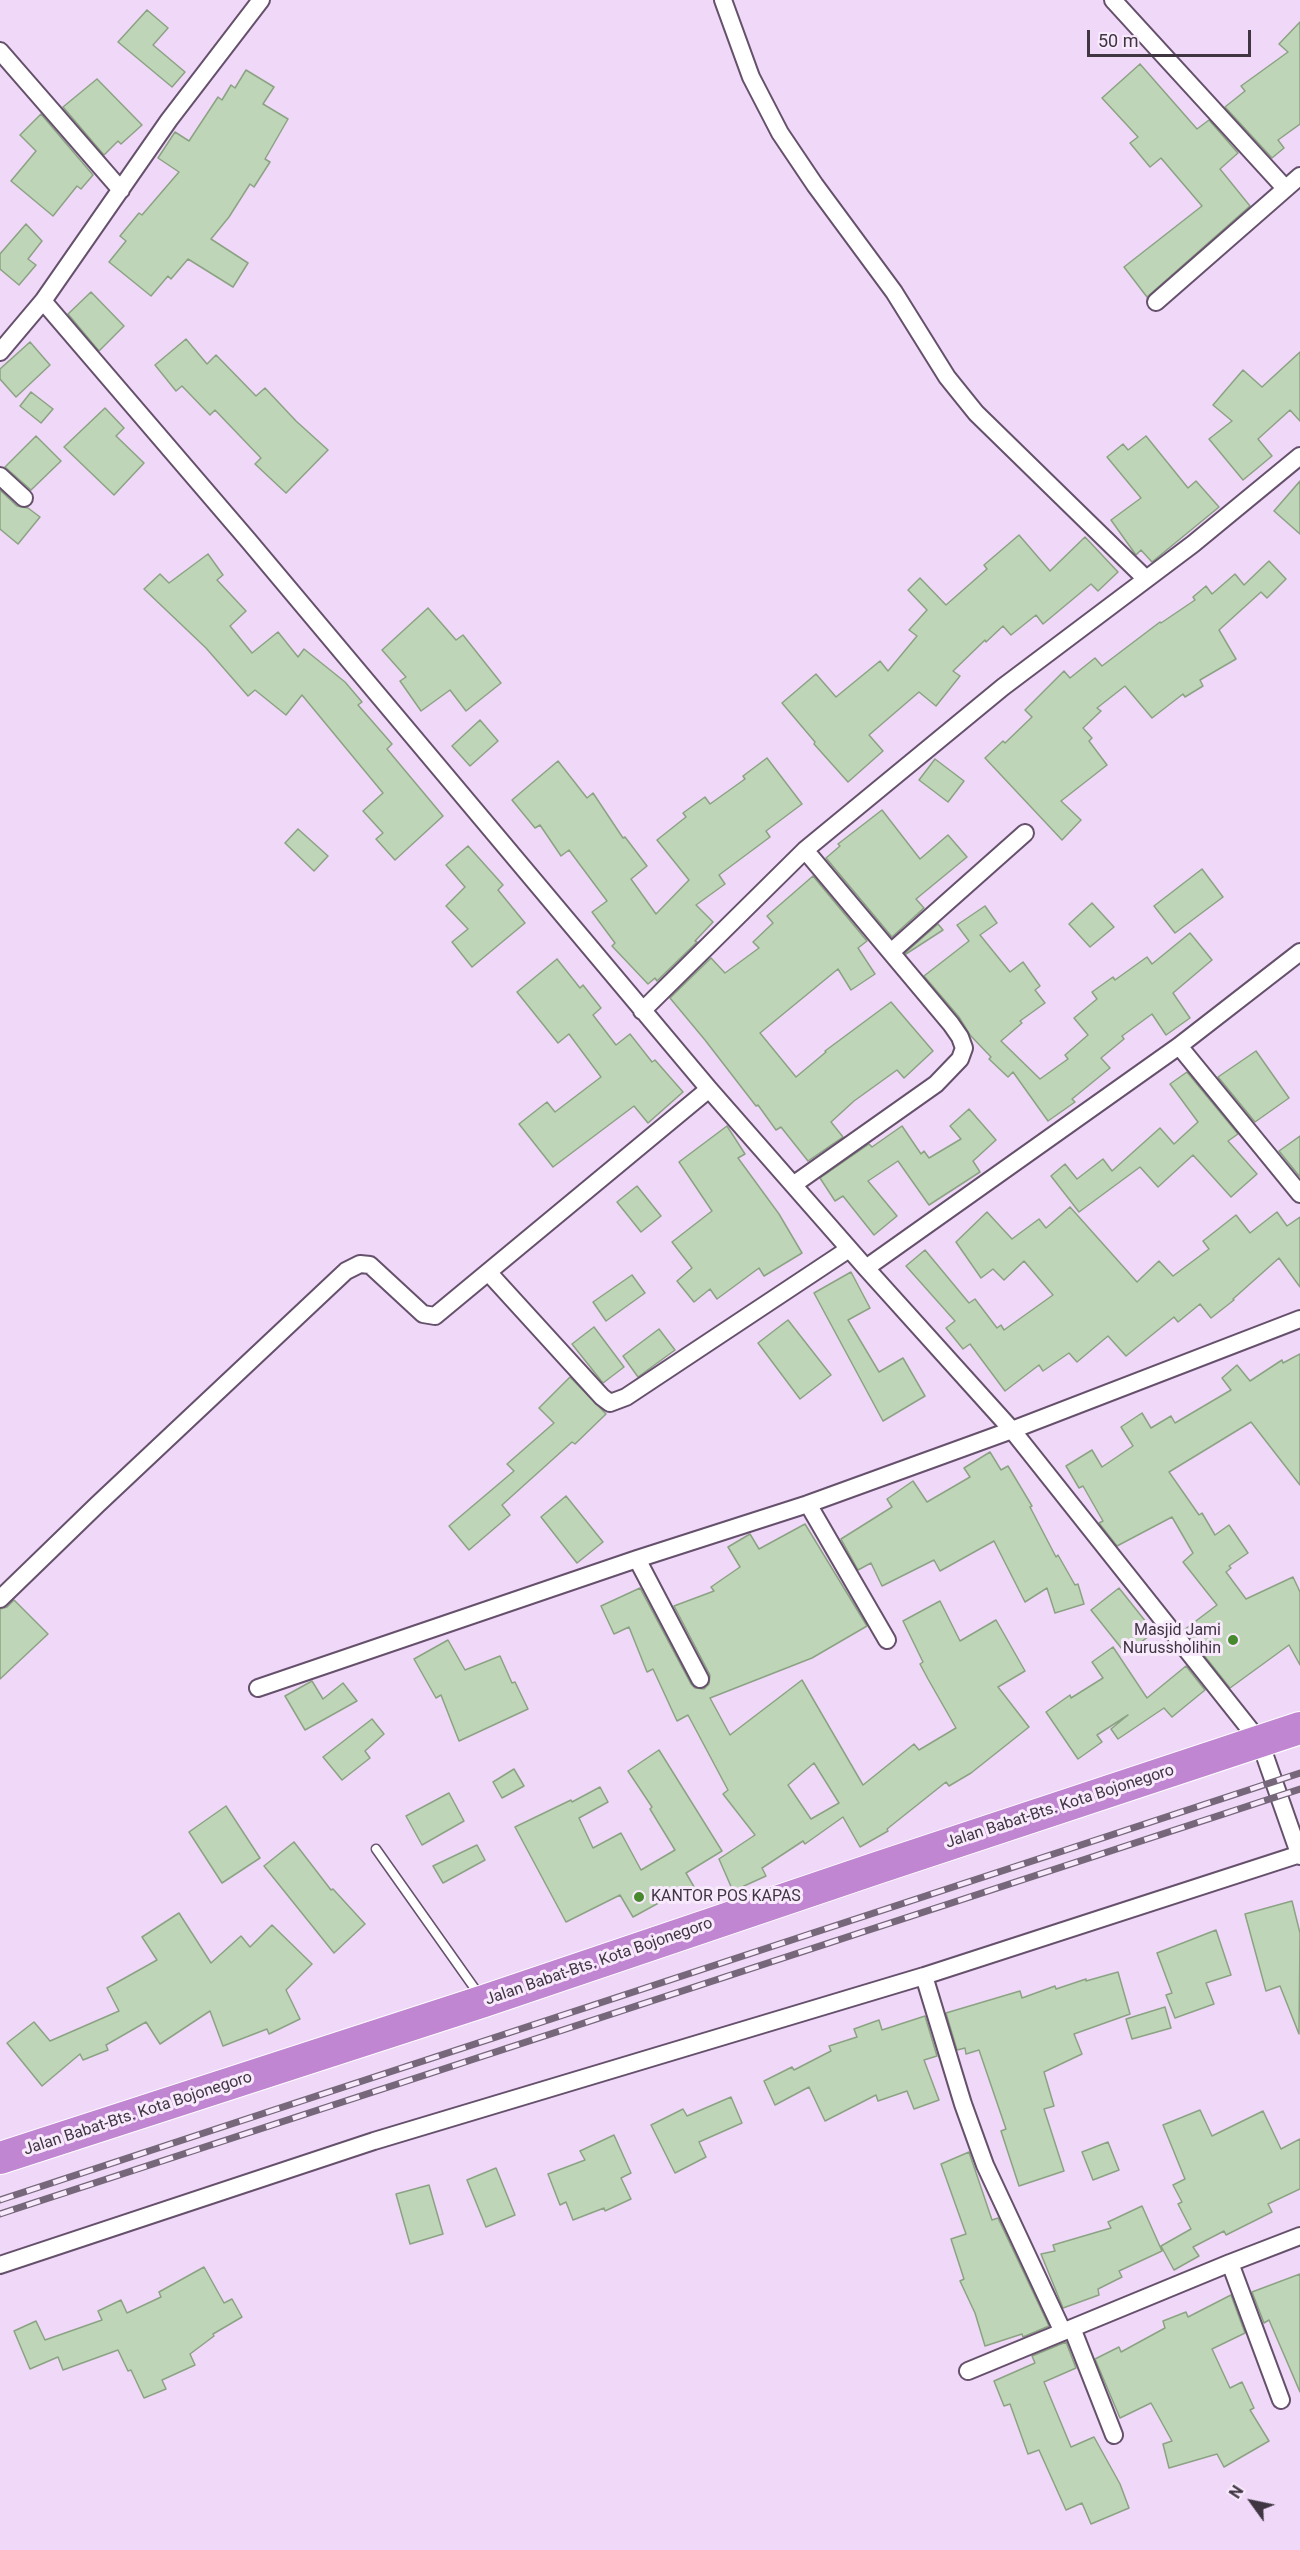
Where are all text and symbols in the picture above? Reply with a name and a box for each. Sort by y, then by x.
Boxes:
scale bar [1090,18,1254,56]
text: 50 m [1098,30,1138,51]
place label: Masjid Jami Nurussholihin [1123,1621,1221,1659]
marker: Masjid Jami Nurussholihin [1226,1633,1240,1647]
street label: Jalan Babat-Bts. Kota Bojonegoro [943,1761,1177,1853]
place label: KANTOR POS KAPAS [651,1887,801,1907]
marker: KANTOR POS KAPAS [632,1890,646,1904]
street label: Jalan Babat-Bts. Kota Bojonegoro [483,1914,715,2010]
street label: Jalan Babat-Bts. Kota Bojonegoro [21,2068,255,2160]
north arrow [1222,2472,1282,2532]
text: N [1225,2482,1248,2502]

